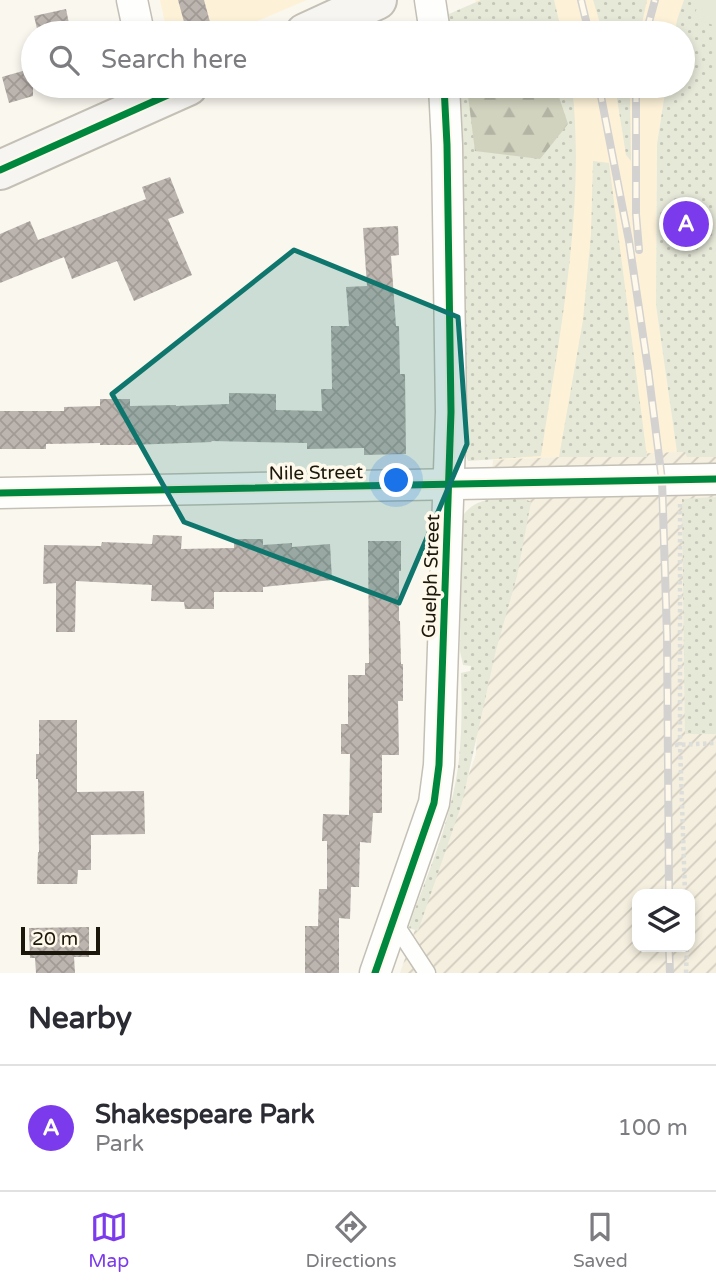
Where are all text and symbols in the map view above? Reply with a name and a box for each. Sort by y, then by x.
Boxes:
search box [21,21,695,98]
icon: search [45,41,83,79]
text: Search here [101,44,247,75]
pin: A [663,198,709,250]
street label: Nile Street [269,461,363,485]
your location [379,463,413,497]
street label: Guelph Street [418,514,444,639]
map controls [632,889,695,952]
button: layers [632,889,695,952]
scale bar [21,924,100,956]
text: 20 m [32,928,78,950]
text: Nearby [28,1000,132,1037]
text: Shakespeare Park [95,1099,315,1130]
text: A [42,1114,60,1142]
text: 100 m [618,1114,688,1142]
text: Park [95,1130,144,1158]
tab: Map [88,1208,129,1272]
tab: Directions [306,1208,397,1272]
tab: Saved [573,1208,628,1272]

